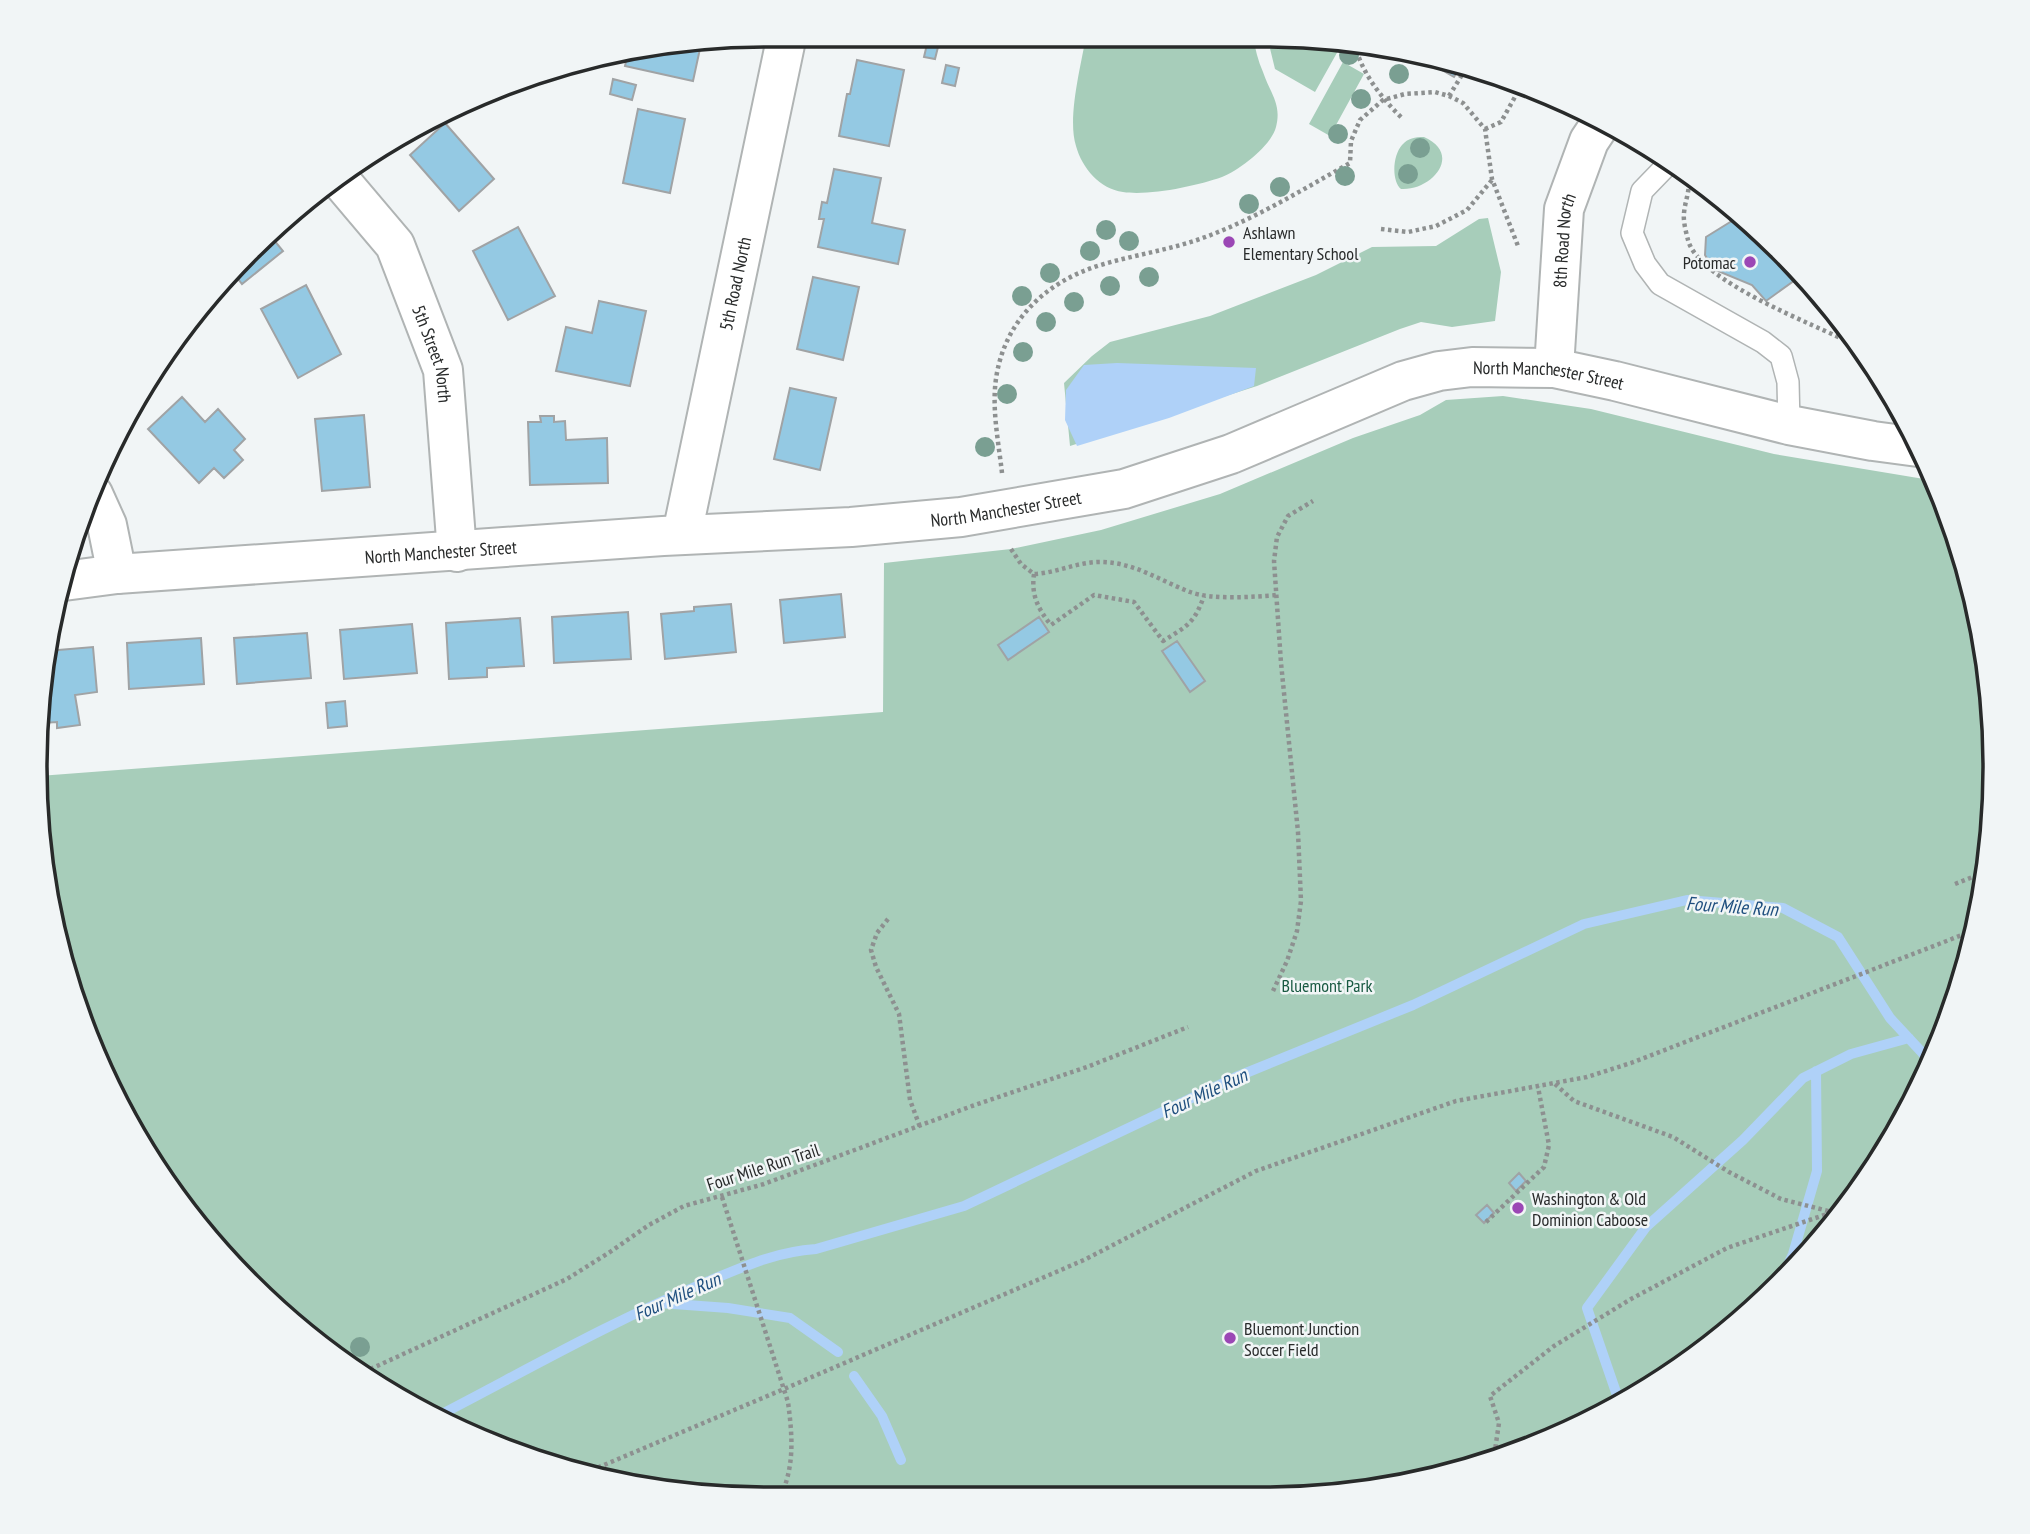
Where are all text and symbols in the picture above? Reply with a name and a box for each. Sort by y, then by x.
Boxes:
street label: 8th Road North [1548,190,1580,288]
place label: Ashlawn Elementary School [1243,221,1359,265]
marker: Ashlawn Elementary School [1221,234,1237,250]
street label: 5th Road North [714,235,756,332]
place label: Potomac [1683,251,1737,274]
marker: Potomac [1742,254,1758,270]
street label: 5th Street North [408,302,457,404]
street label: North Manchester Street [1473,356,1627,394]
street label: North Manchester Street [929,485,1083,531]
street label: North Manchester Street [364,535,518,568]
water label: Four Mile Run [1685,891,1780,921]
park label: Bluemont Park [1282,974,1372,997]
water label: Four Mile Run [1157,1062,1252,1123]
street label: Four Mile Run Trail [704,1138,823,1196]
place label: Washington & Old Dominion Caboose [1532,1187,1648,1231]
marker: Washington & Old Dominion Caboose [1510,1200,1526,1216]
water label: Four Mile Run [630,1266,725,1326]
place label: Bluemont Junction Soccer Field [1244,1317,1359,1361]
marker: Bluemont Junction Soccer Field [1222,1330,1238,1346]

